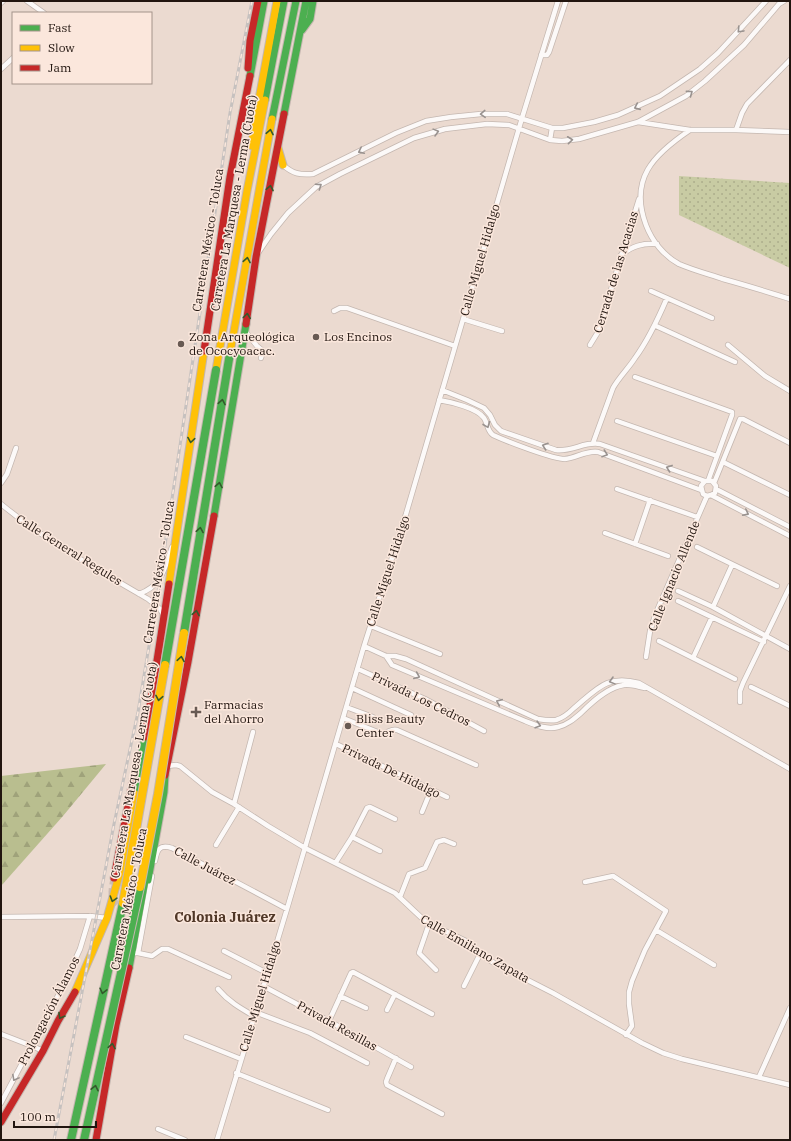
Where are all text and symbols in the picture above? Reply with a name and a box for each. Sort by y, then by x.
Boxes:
legend [12,12,152,84]
text: Fast [48,20,72,35]
one-way arrow [737,25,744,32]
text: Slow [48,40,75,55]
text: Jam [48,60,72,75]
one-way arrow [685,91,692,98]
street label: Carretera La Marquesa - Lerma (Cuota) [207,94,260,312]
one-way arrow [633,102,640,110]
one-way arrow [480,110,486,118]
one-way arrow [432,128,439,137]
one-way arrow [265,129,274,135]
one-way arrow [567,136,573,145]
one-way arrow [357,147,365,154]
street label: Carretera México - Toluca [189,167,226,313]
one-way arrow [314,184,321,191]
one-way arrow [265,185,273,191]
street label: Calle Miguel Hidalgo [456,202,503,317]
street label: Cerrada de las Acacias [590,209,641,335]
one-way arrow [242,257,251,263]
one-way arrow [242,313,251,319]
place label: Zona Arqueológica de Ococyoacac. [189,329,296,358]
place label: Los Encinos [324,329,392,344]
marker: Los Encinos [311,332,321,342]
marker: Zona Arqueológica de Ococyoacac. [176,339,186,349]
one-way arrow [217,399,225,405]
one-way arrow [482,421,490,428]
one-way arrow [188,437,196,443]
one-way arrow [541,443,548,451]
one-way arrow [602,449,609,458]
one-way arrow [665,465,672,473]
one-way arrow [214,482,223,488]
street label: Carretera México - Toluca [140,499,177,645]
one-way arrow [742,508,749,516]
street label: Calle General Regules [13,511,125,588]
street label: Calle Miguel Hidalgo [363,513,413,628]
street label: Calle Ignacio Allende [644,518,703,633]
one-way arrow [195,527,204,533]
one-way arrow [191,610,200,617]
one-way arrow [176,656,185,662]
street label: Carretera La Marquesa - Lerma (Cuota) [107,661,160,879]
street label: Privada Los Cedros [369,668,473,729]
one-way arrow [414,672,421,680]
one-way arrow [609,677,616,685]
one-way arrow [155,695,164,701]
place label: Farmacias del Ahorro [204,697,264,726]
one-way arrow [496,698,503,706]
marker: Farmacias del Ahorro [191,707,201,717]
place label: Bliss Beauty Center [356,711,426,740]
marker: Bliss Beauty Center [343,721,353,731]
one-way arrow [534,721,541,729]
street label: Privada De Hidalgo [340,740,443,801]
street label: Carretera México - Toluca [107,826,150,971]
street label: Calle Juárez [172,843,239,888]
one-way arrow [109,895,118,902]
district label: Colonia Juárez [174,908,276,926]
street label: Calle Emiliano Zapata [418,911,533,986]
street label: Calle Miguel Hidalgo [235,938,284,1053]
street label: Prolongación Álamos [15,954,83,1068]
one-way arrow [100,988,108,994]
street label: Privada Resillas [294,997,380,1054]
one-way arrow [58,1012,65,1019]
one-way arrow [108,1043,116,1050]
one-way arrow [13,1074,20,1081]
one-way arrow [91,1085,99,1091]
scale bar [14,1103,96,1129]
text: 100 m [20,1109,56,1124]

